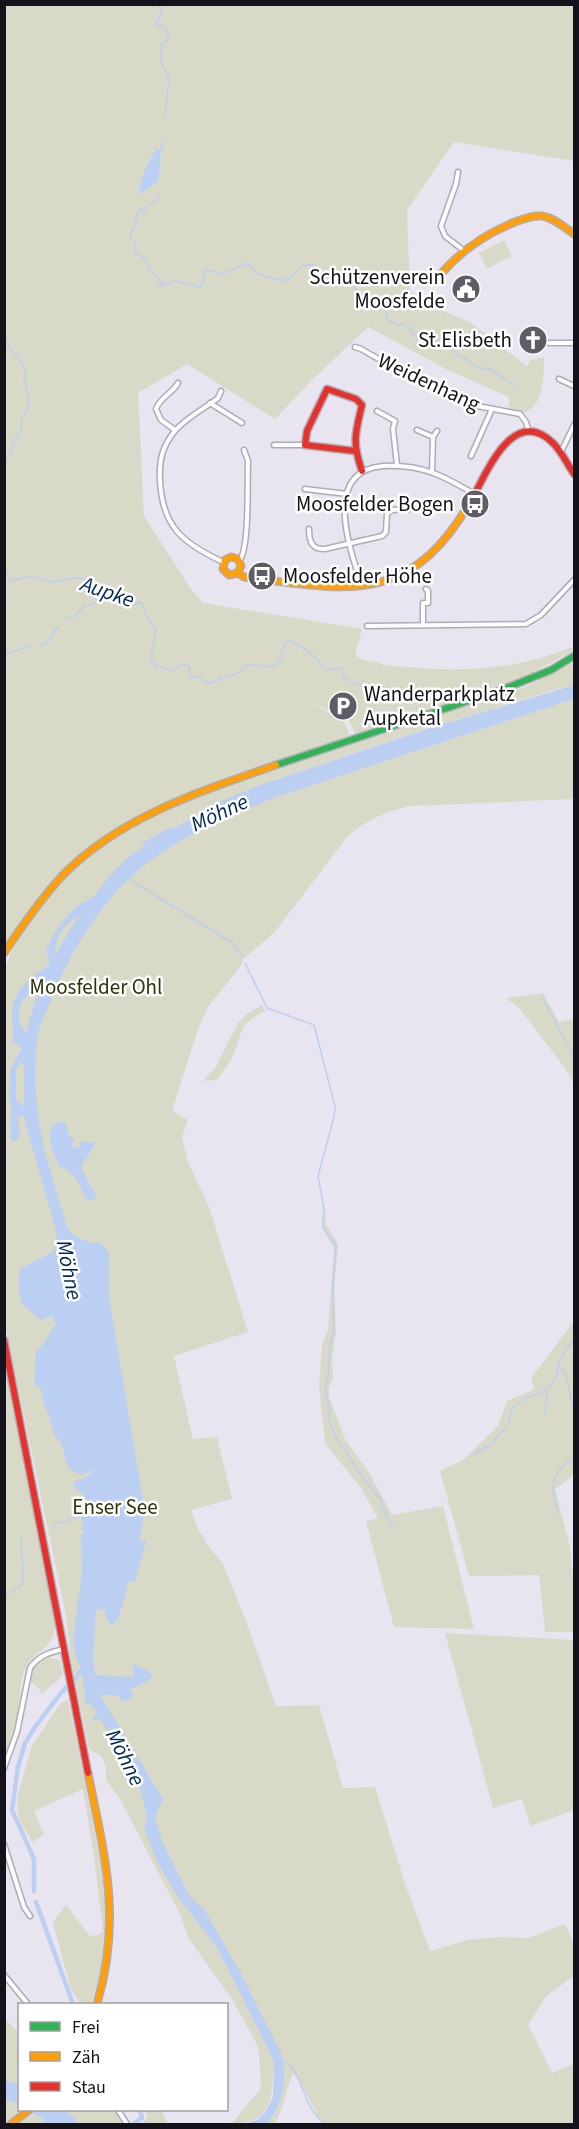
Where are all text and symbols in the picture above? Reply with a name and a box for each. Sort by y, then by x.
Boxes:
place label: Schützenverein Moosfelde [309,262,445,316]
public building icon: Schützenverein Moosfelde [450,273,482,305]
church icon: St.Elisbeth [517,324,549,356]
place label: St.Elisbeth [418,325,512,355]
street label: Weidenhang [373,345,485,419]
bus stop icon: Moosfelder Bogen [459,488,491,520]
place label: Moosfelder Bogen [296,489,454,519]
bus stop icon: Moosfelder Höhe [246,560,278,592]
place label: Moosfelder Höhe [283,561,432,591]
water label: Aupke [75,567,139,616]
place label: Wanderparkplatz Aupketal [364,679,515,733]
parking icon: Wanderparkplatz Aupketal [327,690,359,722]
water label: Möhne [185,786,254,840]
park label: Moosfelder Ohl [30,972,162,1002]
water label: Möhne [48,1237,90,1303]
park label: Enser See [72,1492,158,1522]
water label: Möhne [97,1723,153,1792]
legend [18,2003,228,2111]
text: Frei [72,2015,100,2040]
text: Zäh [72,2045,100,2070]
text: Stau [72,2075,106,2100]

